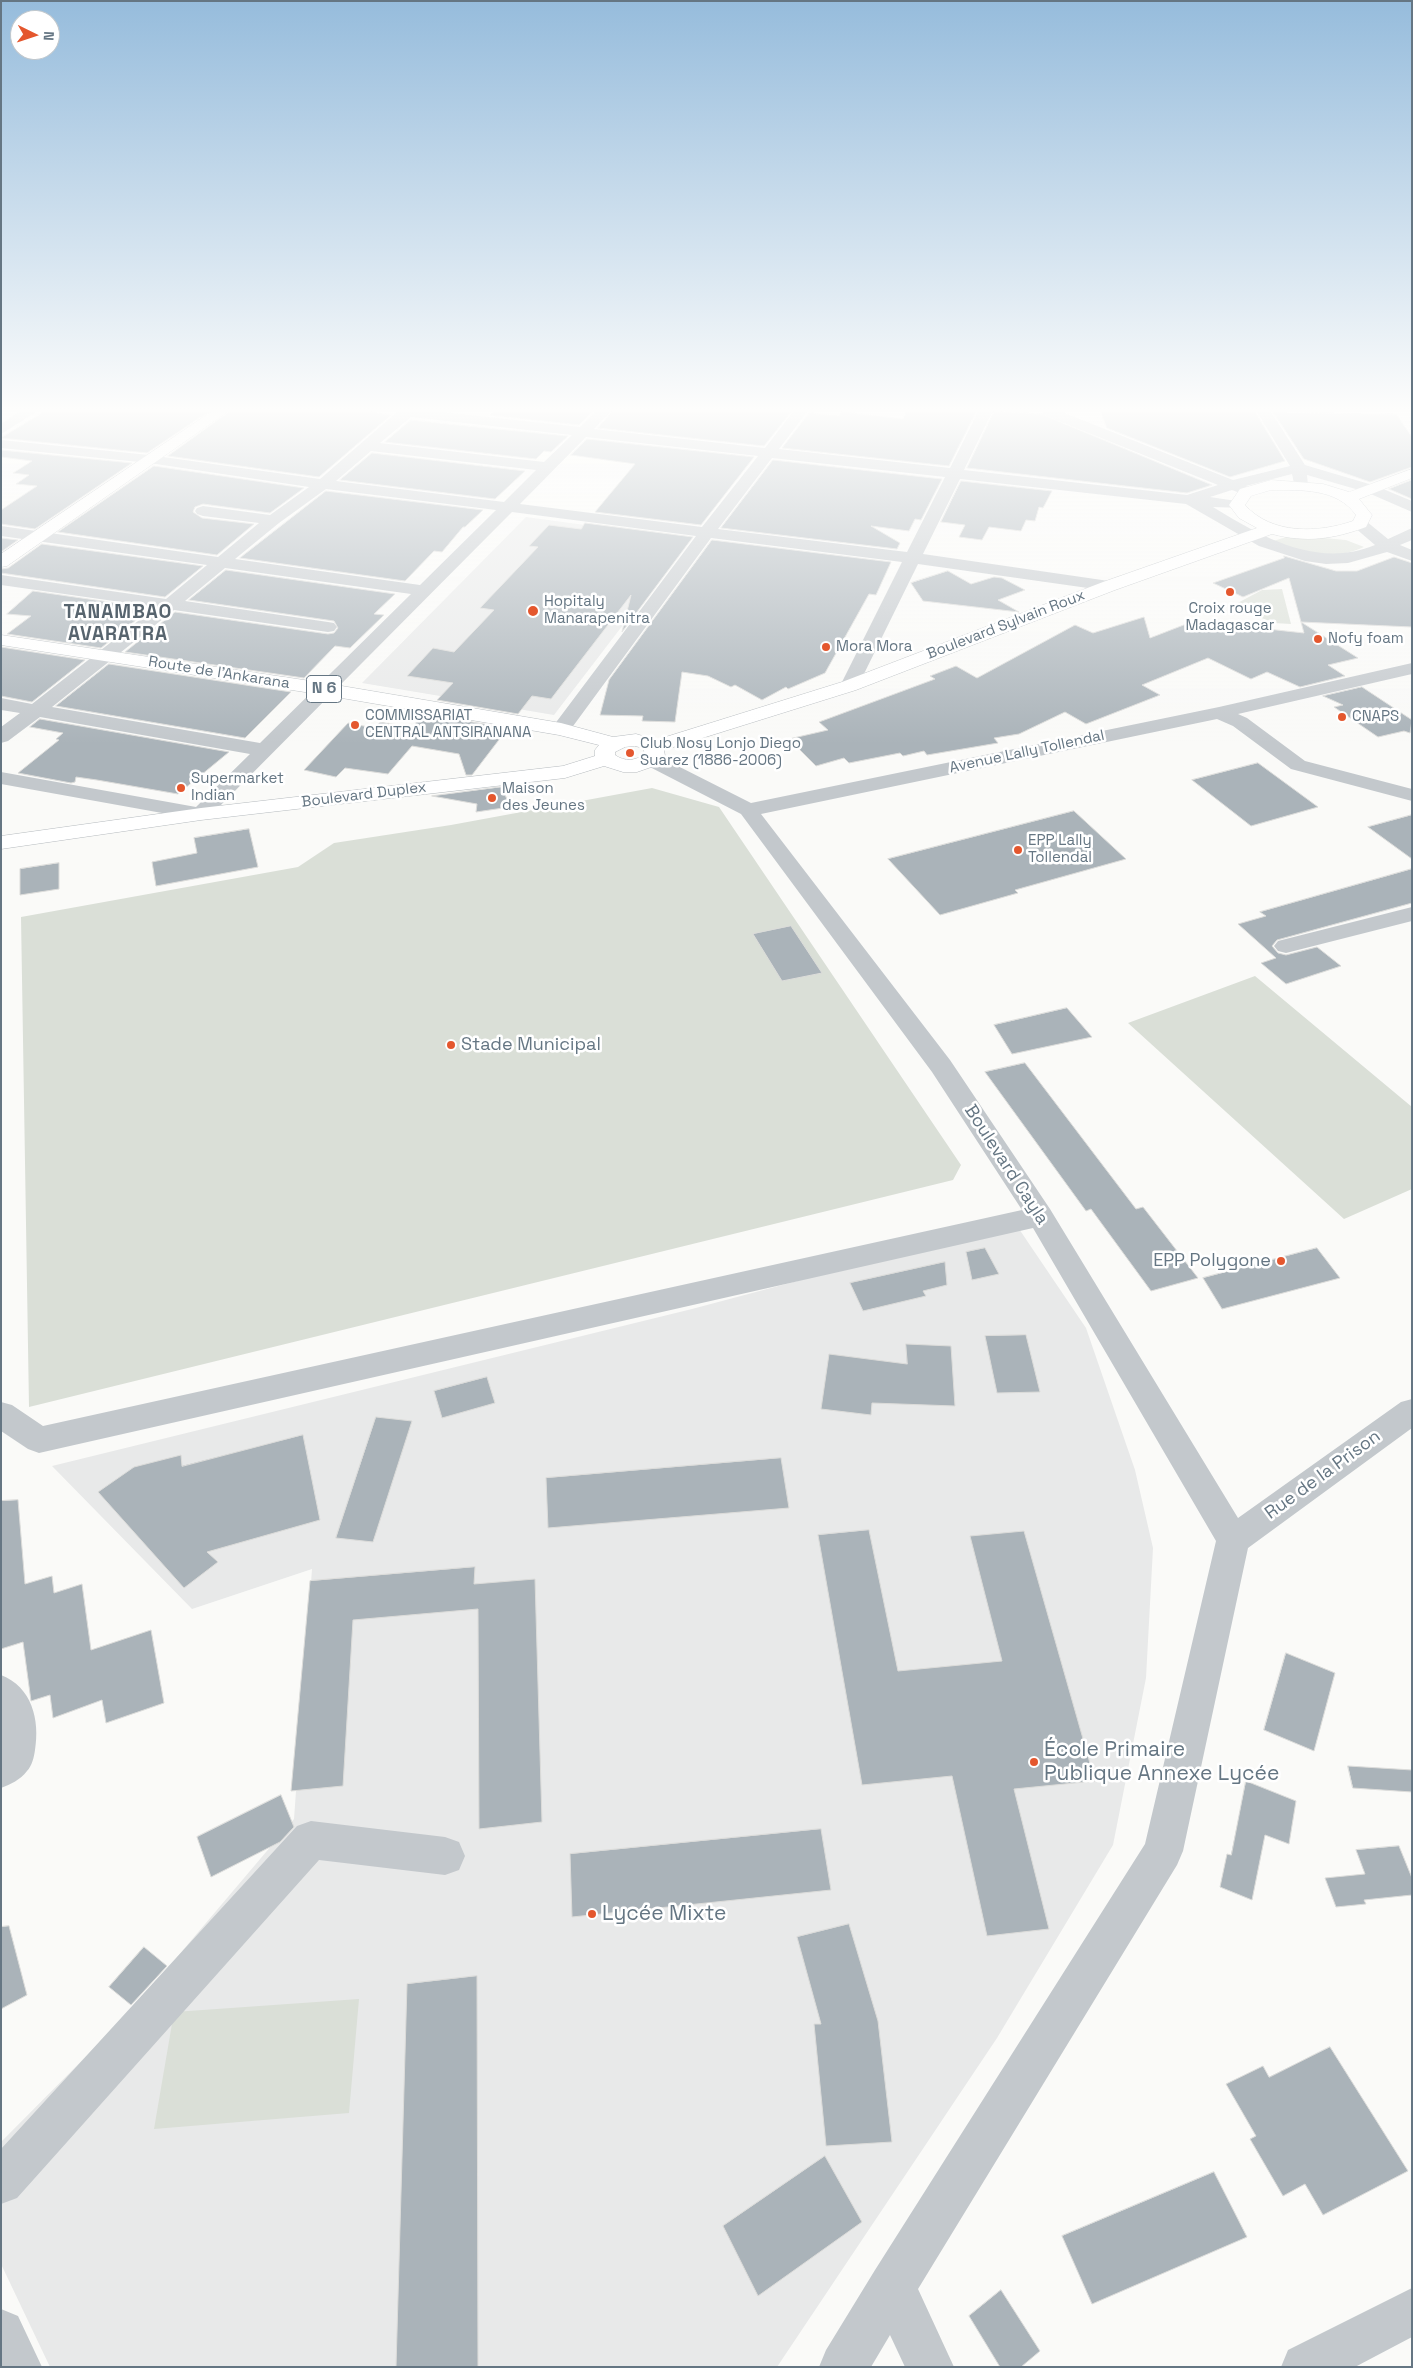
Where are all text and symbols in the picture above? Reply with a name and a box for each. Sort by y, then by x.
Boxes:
north arrow [10,10,60,60]
text: N [40,31,58,41]
street label: Boulevard Sylvain Roux [924,586,1088,664]
marker: Croix rouge Madagascar [1224,586,1236,598]
place label: Hopitaly Manarapenitra [544,593,650,628]
place label: Croix rouge Madagascar [1186,600,1274,635]
district label: TANAMBAO AVARATRA [63,602,173,646]
marker: Hopitaly Manarapenitra [526,604,540,618]
place label: Nofy foam [1328,630,1404,648]
marker: Nofy foam [1312,633,1324,645]
place label: Mora Mora [836,638,912,656]
marker: Mora Mora [820,641,832,653]
street label: Route de l'Ankarana [147,653,291,693]
road number: N 6 [306,676,342,702]
place label: COMMISSARIAT CENTRAL ANTSIRANANA [365,707,531,742]
place label: CNAPS [1352,708,1399,726]
marker: CNAPS [1336,711,1348,723]
marker: COMMISSARIAT CENTRAL ANTSIRANANA [349,719,361,731]
street label: Avenue Lally Tollendal [948,727,1106,777]
place label: Club Nosy Lonjo Diego Suarez (1886-2006) [640,735,801,770]
marker: Club Nosy Lonjo Diego Suarez (1886-2006) [624,747,636,759]
place label: Supermarket Indian [191,770,284,805]
street label: Boulevard Duplex [301,778,427,812]
place label: Maison des Jeunes [502,780,585,815]
marker: Supermarket Indian [175,782,187,794]
marker: Maison des Jeunes [486,792,498,804]
place label: EPP Lally Tollendal [1028,832,1092,867]
marker: EPP Lally Tollendal [1012,844,1024,856]
place label: Stade Municipal [461,1034,601,1056]
marker: Stade Municipal [445,1039,457,1051]
street label: Boulevard Cayla [959,1101,1053,1229]
place label: EPP Polygone [1153,1250,1271,1272]
marker: EPP Polygone [1275,1255,1287,1267]
street label: Rue de la Prison [1261,1426,1385,1524]
place label: École Primaire Publique Annexe Lycée [1044,1737,1279,1787]
marker: École Primaire Publique Annexe Lycée [1028,1756,1040,1768]
place label: Lycée Mixte [602,1901,727,1927]
marker: Lycée Mixte [586,1908,598,1920]

